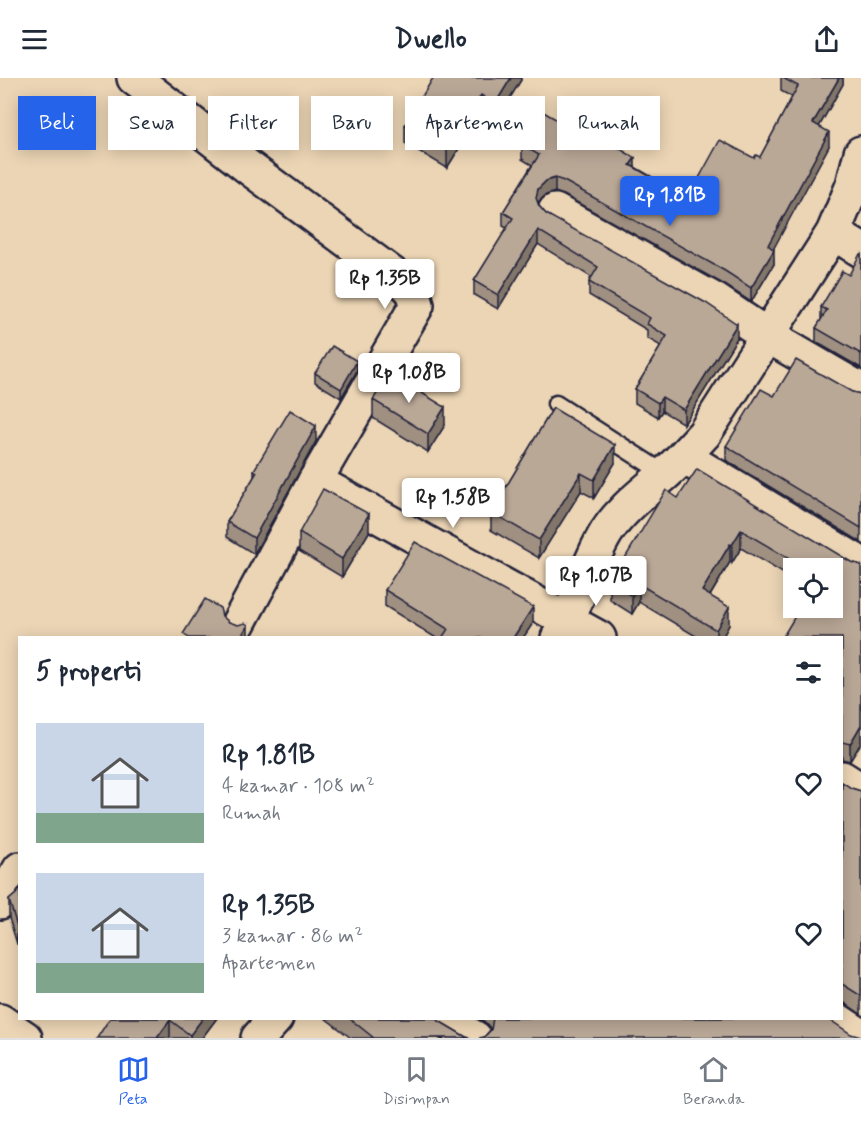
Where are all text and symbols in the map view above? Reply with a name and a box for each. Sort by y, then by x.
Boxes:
text: Dwello [394,22,467,57]
icon: menu [18,23,51,56]
icon: share [810,23,843,56]
chip: Beli [18,96,96,150]
chip: Sewa [108,96,196,150]
chip: Filter [208,96,299,150]
chip: Baru [311,96,393,150]
chip: Apartemen [405,96,545,150]
chip: Rumah [557,96,660,150]
pin: Rp 1.81B [608,176,732,227]
text: Rp 1.81B [634,182,706,209]
pin: Rp 1.35B [323,259,447,310]
text: Rp 1.35B [349,265,421,292]
pin: Rp 1.08B [347,353,471,404]
text: Rp 1.08B [372,359,446,386]
pin: Rp 1.58B [391,478,515,529]
text: Rp 1.58B [416,484,490,511]
pin: Rp 1.07B [534,556,658,607]
map controls [783,558,843,618]
button: locate [783,558,843,618]
text: Rp 1.07B [560,562,632,589]
text: 5 properti [36,655,141,689]
icon: filters [792,656,825,689]
text: Rp 1.81B [222,739,315,773]
icon: home [84,747,156,819]
icon: heart [792,767,825,800]
text: 4 kamar · 108 m² [222,773,375,800]
text: Rumah [222,800,281,827]
text: Rp 1.35B [222,889,315,923]
icon: home [84,897,156,969]
icon: heart [792,917,825,950]
text: 3 kamar · 86 m² [222,923,363,950]
text: Apartemen [222,950,315,977]
tab: Peta [117,1053,150,1110]
tab: Disimpan [383,1053,450,1110]
tab: Beranda [683,1053,744,1110]

